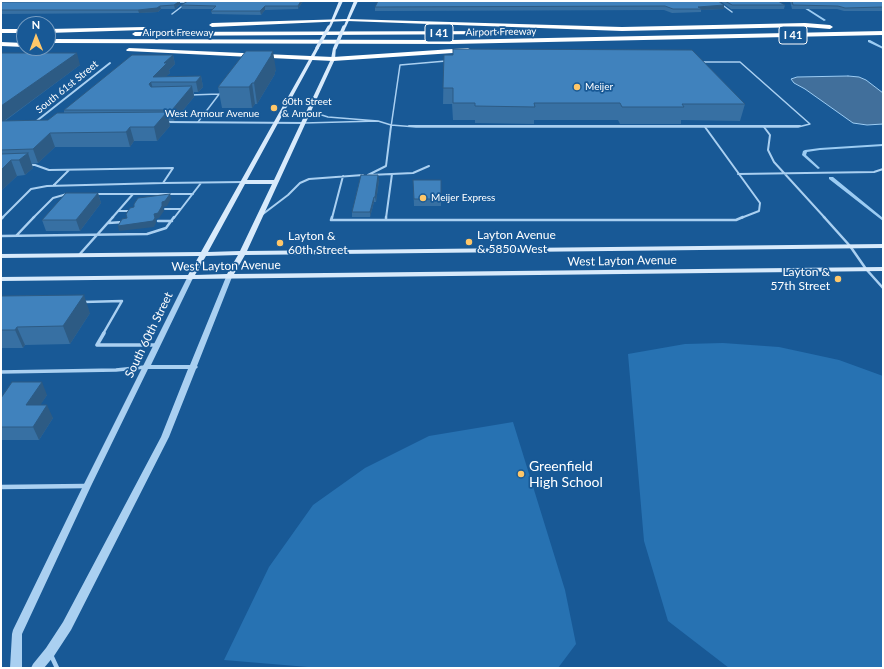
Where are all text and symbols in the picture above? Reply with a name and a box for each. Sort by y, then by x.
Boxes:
north arrow [16,16,56,56]
text: N [31,18,40,31]
road number: I 41 [425,24,453,42]
street label: Airport Freeway [465,25,537,39]
road number: I 41 [779,26,807,44]
street label: Airport Freeway [143,27,213,39]
street label: South 61st Street [33,58,101,116]
place label: Meijer [585,81,613,93]
marker: Meijer [572,82,582,92]
place label: 60th Street & Amour [282,96,332,120]
marker: 60th Street & Amour [269,103,279,113]
street label: West Armour Avenue [165,108,259,120]
place label: Meijer Express [431,192,495,204]
marker: Meijer Express [418,193,428,203]
place label: Layton Avenue & 5850 West [477,228,556,256]
place label: Layton & 60th Street [288,229,348,257]
marker: Layton Avenue & 5850 West [464,237,474,247]
marker: Layton & 60th Street [275,238,285,248]
street label: West Layton Avenue [567,253,677,269]
street label: West Layton Avenue [171,258,281,274]
place label: Layton & 57th Street [770,265,830,293]
marker: Layton & 57th Street [833,274,843,284]
street label: South 60th Street [122,290,176,380]
place label: Greenfield High School [529,458,603,490]
marker: Greenfield High School [516,469,526,479]

